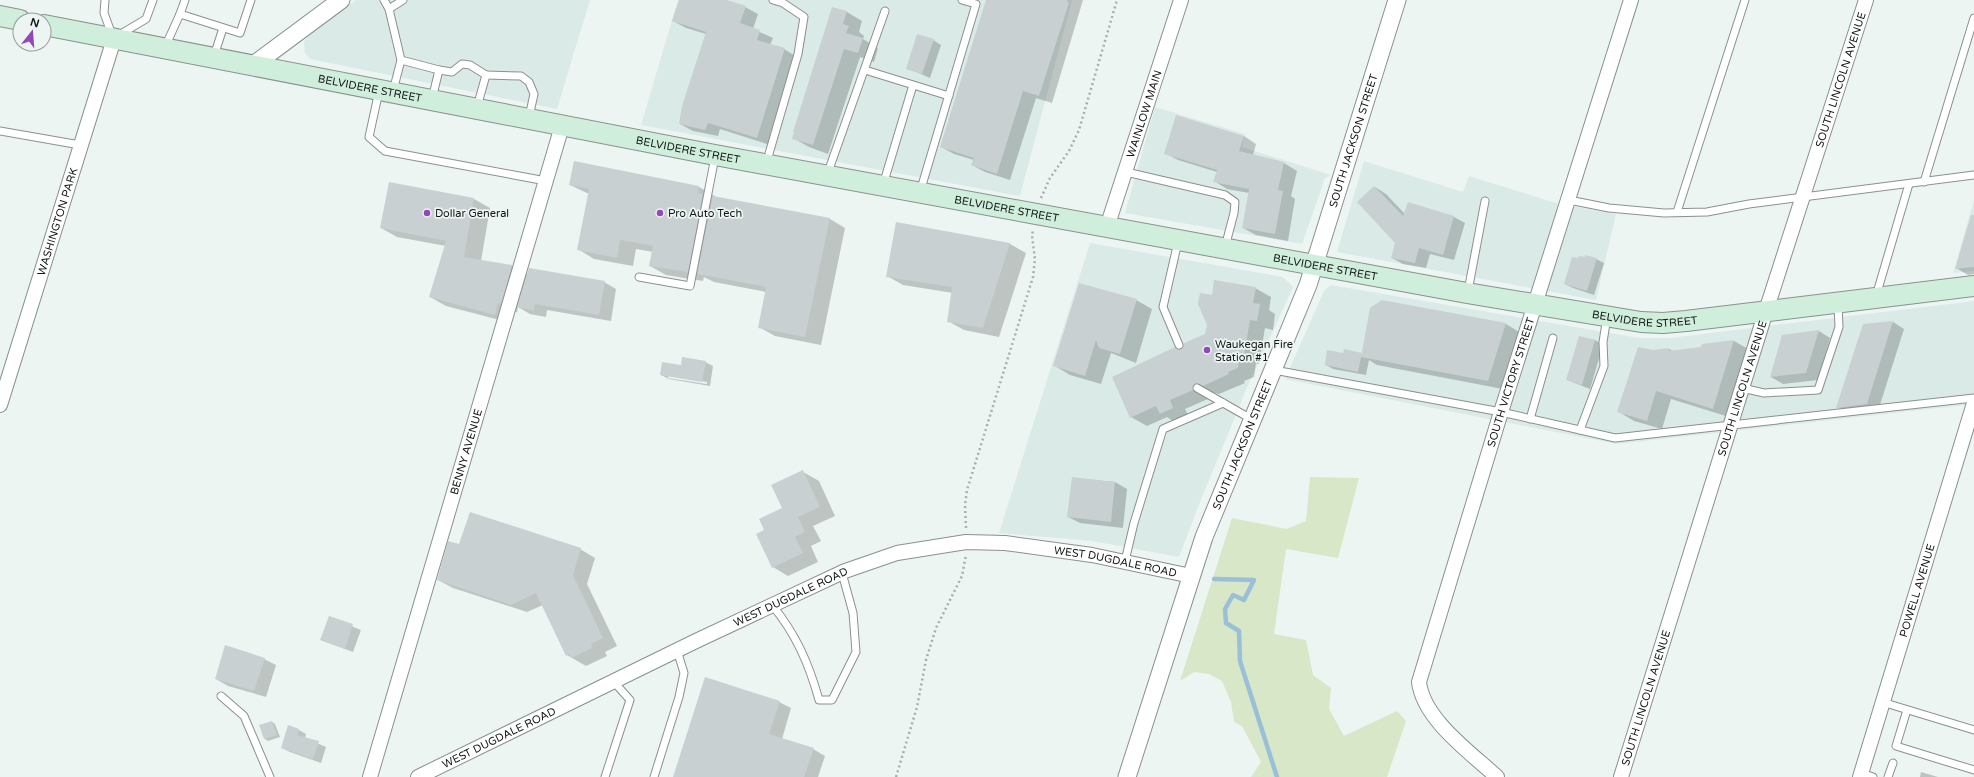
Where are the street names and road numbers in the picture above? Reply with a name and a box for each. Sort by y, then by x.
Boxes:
street label: SOUTH LINCOLN AVENUE [1813,11,1869,149]
street label: WAINLOW MAIN [1124,69,1165,160]
street label: BELVIDERE STREET [317,72,423,105]
street label: SOUTH JACKSON STREET [1327,72,1381,209]
street label: BELVIDERE STREET [635,134,741,167]
street label: WASHINGTON PARK [35,166,81,277]
street label: BELVIDERE STREET [953,193,1060,225]
street label: BELVIDERE STREET [1272,252,1379,284]
street label: BELVIDERE STREET [1591,308,1698,330]
street label: SOUTH VICTORY STREET [1485,316,1538,449]
street label: SOUTH LINCOLN AVENUE [1715,319,1770,458]
street label: SOUTH JACKSON STREET [1210,378,1275,512]
street label: BENNY AVENUE [448,408,485,496]
street label: POWELL AVENUE [1897,542,1938,639]
street label: WEST DUGDALE ROAD [1053,544,1178,580]
street label: WEST DUGDALE ROAD [732,565,850,629]
street label: SOUTH LINCOLN AVENUE [1619,628,1673,767]
street label: WEST DUGDALE ROAD [440,705,558,771]

